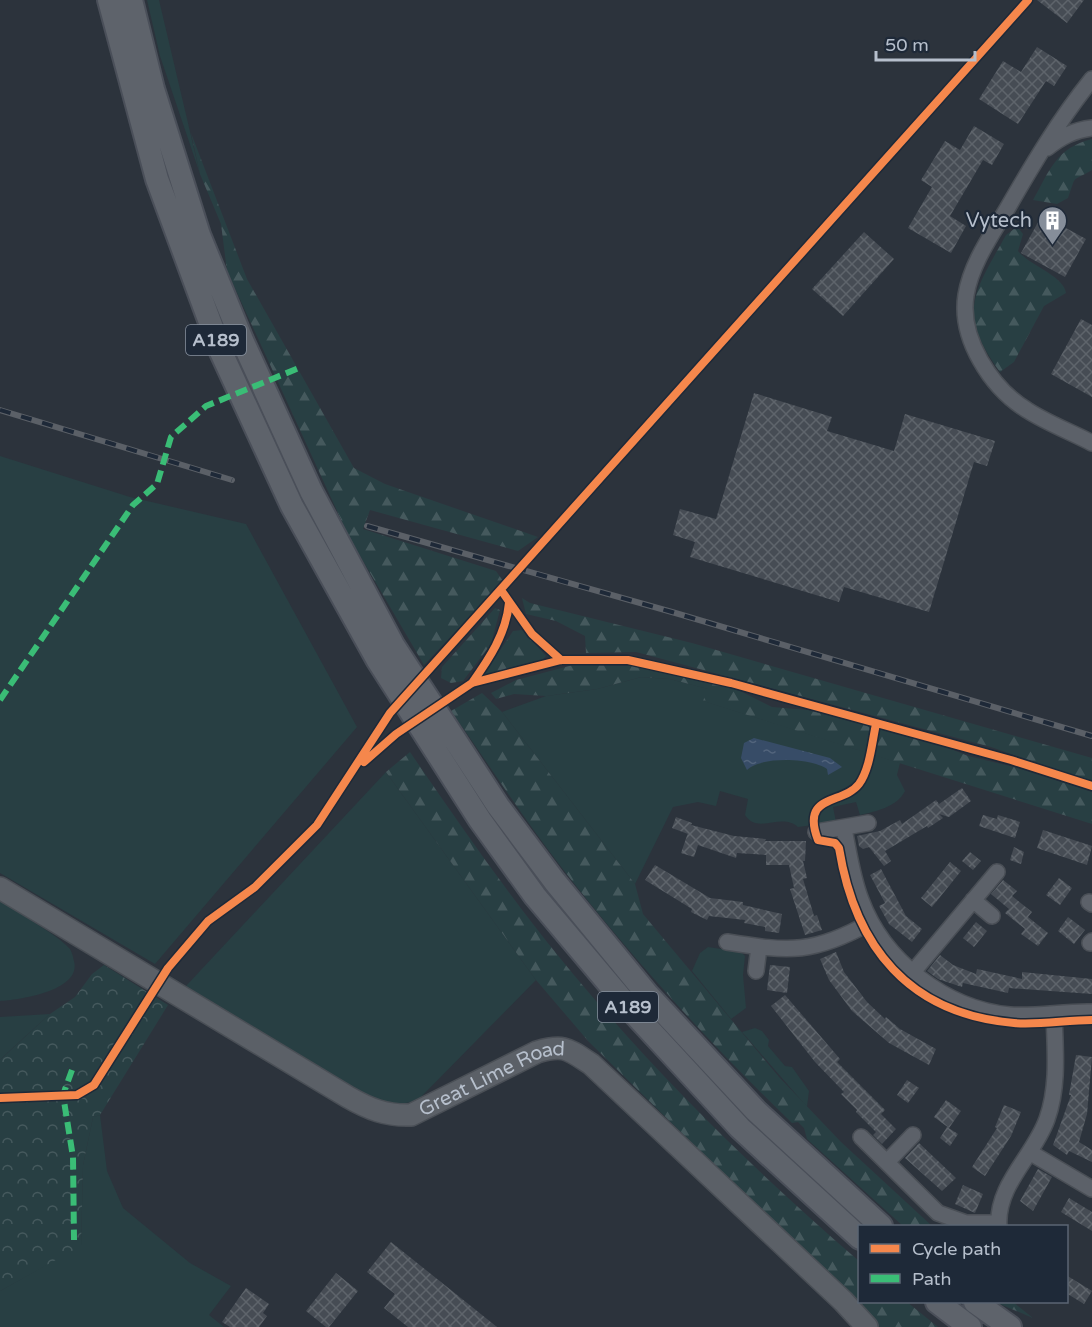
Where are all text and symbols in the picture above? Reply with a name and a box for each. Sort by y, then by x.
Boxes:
scale bar [876,24,975,62]
text: 50 m [885,34,929,56]
building icon: Vytech [1037,204,1069,246]
place label: Vytech [966,209,1032,233]
road number: A189 [186,325,246,355]
road number: A189 [598,992,658,1022]
street label: Great Lime Road [415,1037,566,1122]
legend [858,1225,1068,1303]
text: Cycle path [912,1238,1001,1260]
text: Path [912,1268,951,1290]

